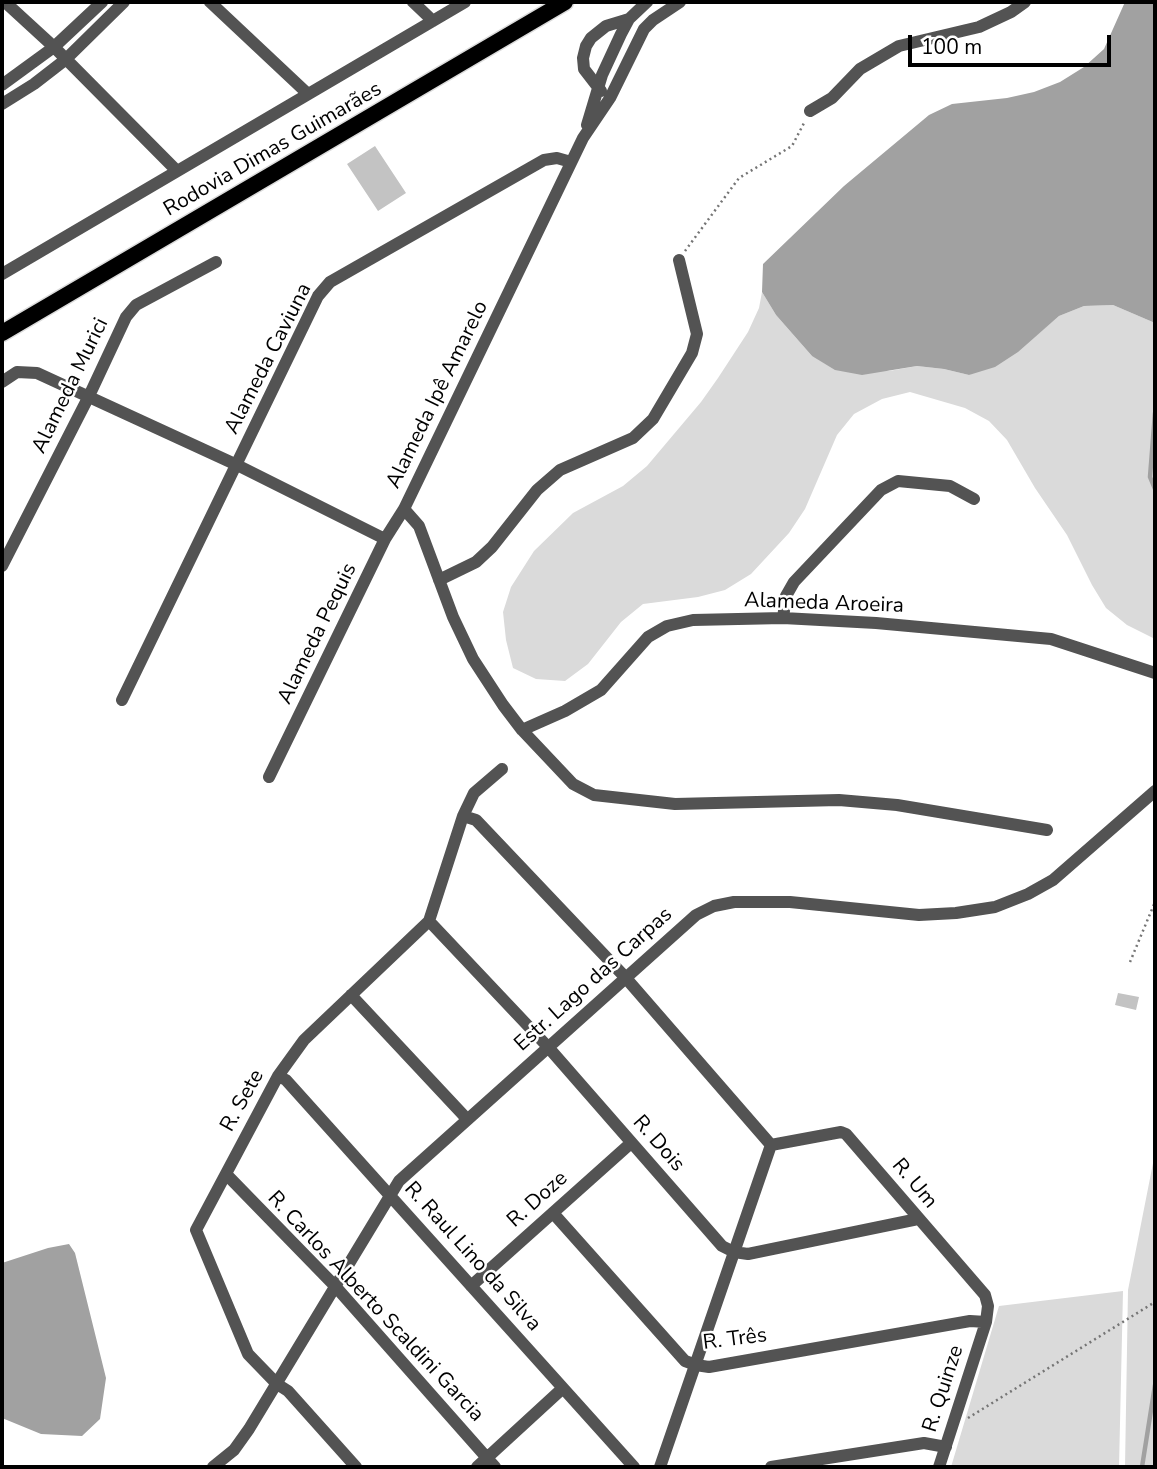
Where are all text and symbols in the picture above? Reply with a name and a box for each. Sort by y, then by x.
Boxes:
scale bar [912,21,1115,65]
text: 100 m [921,33,982,61]
street label: Rodovia Dimas Guimarães [160,77,386,223]
street label: Alameda Caviuna [220,279,318,439]
street label: Alameda Ipê Amarelo [382,297,494,493]
street label: Alameda Murici [27,314,115,458]
street label: Alameda Pequis [273,559,363,709]
street label: Alameda Aroeira [744,589,904,619]
street label: Estr. Lago das Carpas [510,903,678,1057]
street label: R. Sete [216,1066,270,1136]
street label: R. Dois [627,1111,689,1177]
street label: R. Um [886,1154,942,1214]
street label: R. Doze [503,1166,573,1234]
street label: R. Raul Lino da Silva [398,1177,546,1337]
street label: R. Carlos Alberto Scaldini Garcia [261,1187,489,1427]
street label: R. Três [702,1324,768,1356]
street label: R. Quinze [918,1342,970,1436]

